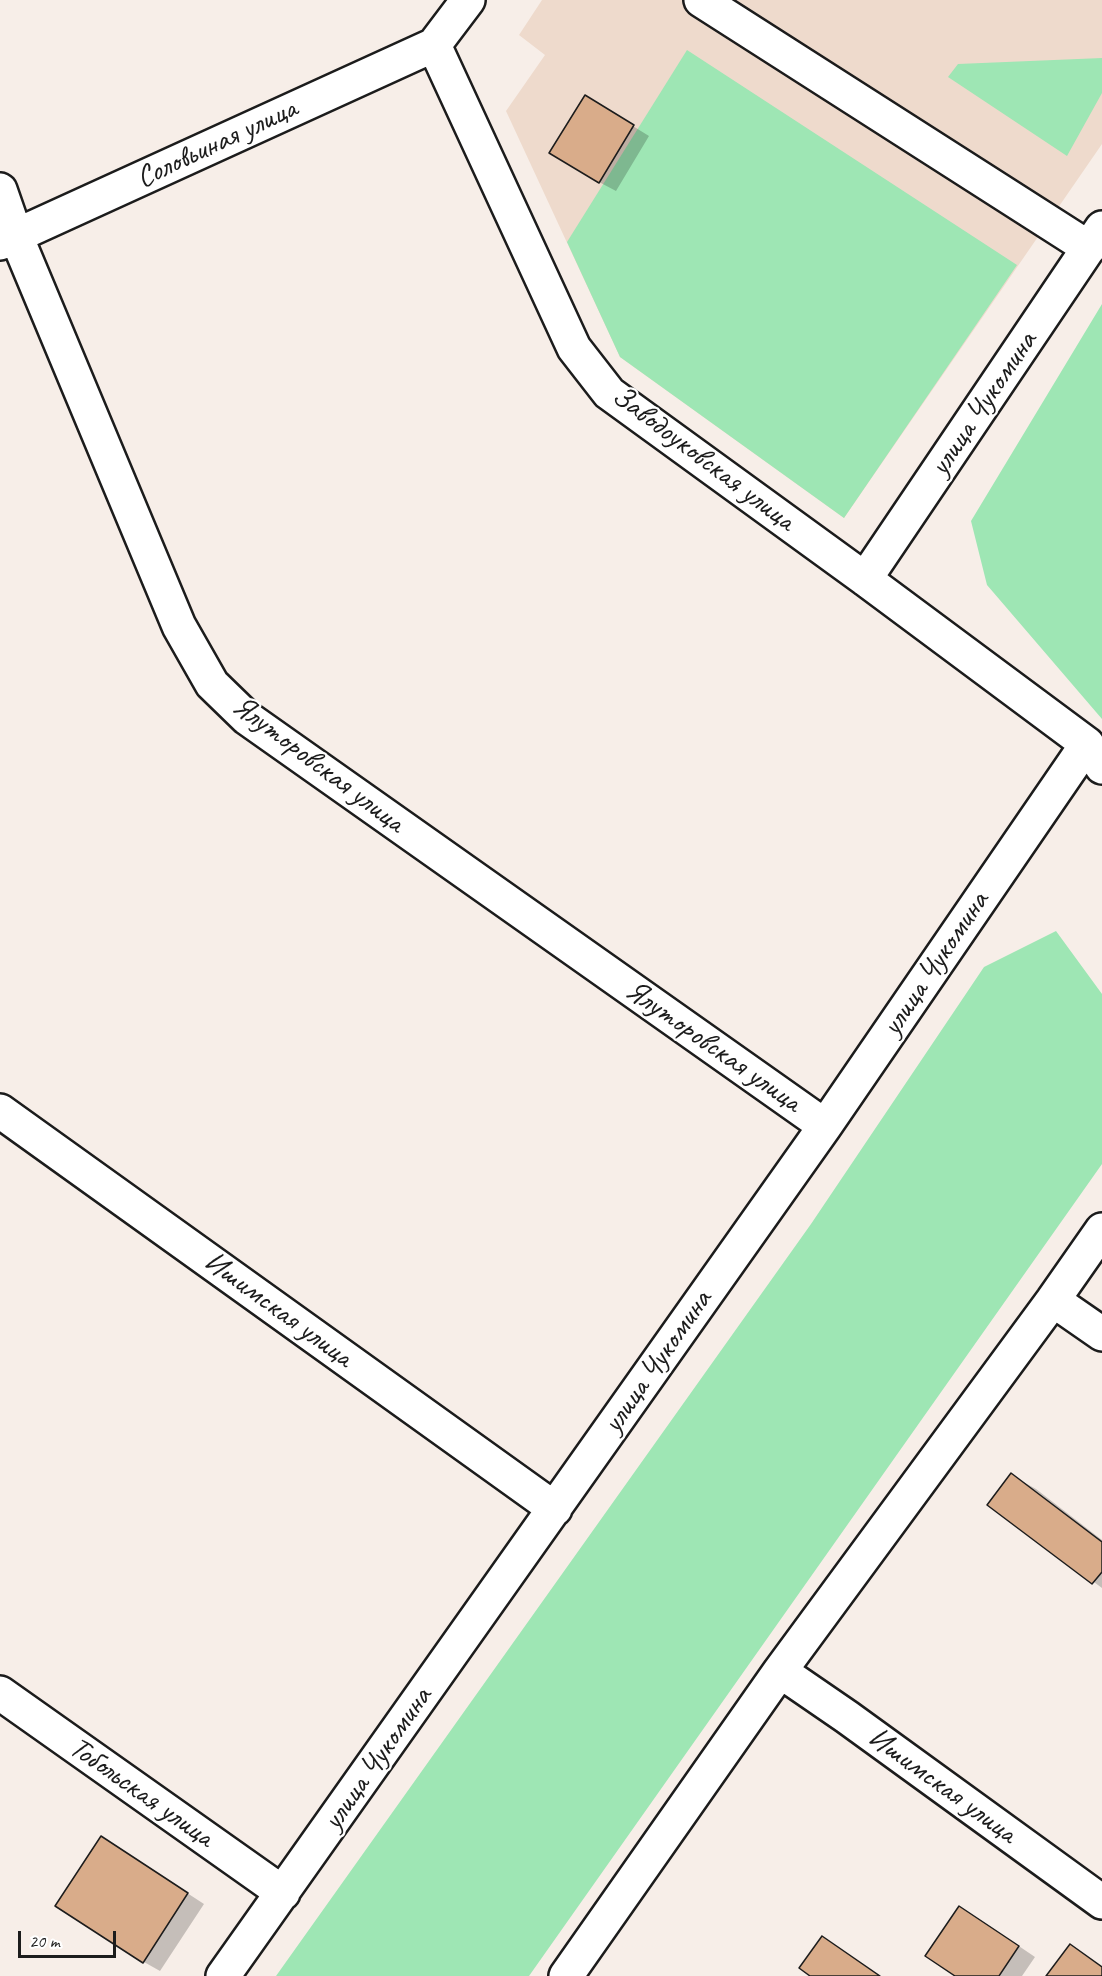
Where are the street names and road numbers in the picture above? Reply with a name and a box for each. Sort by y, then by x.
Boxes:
street label: Соловьиная улица [131,91,303,197]
street label: улица Чукомина [923,325,1045,483]
street label: Заводоуковская улица [604,379,802,539]
street label: Ялуторовская улица [225,689,411,841]
street label: улица Чукомина [875,885,997,1043]
street label: Ялуторовская улица [618,973,808,1121]
street label: Ишимская улица [197,1244,359,1376]
street label: улица Чукомина [596,1284,720,1440]
street label: улица Чукомина [316,1681,440,1837]
street label: Ишимская улица [861,1720,1023,1852]
street label: Тобольская улица [62,1730,220,1856]

